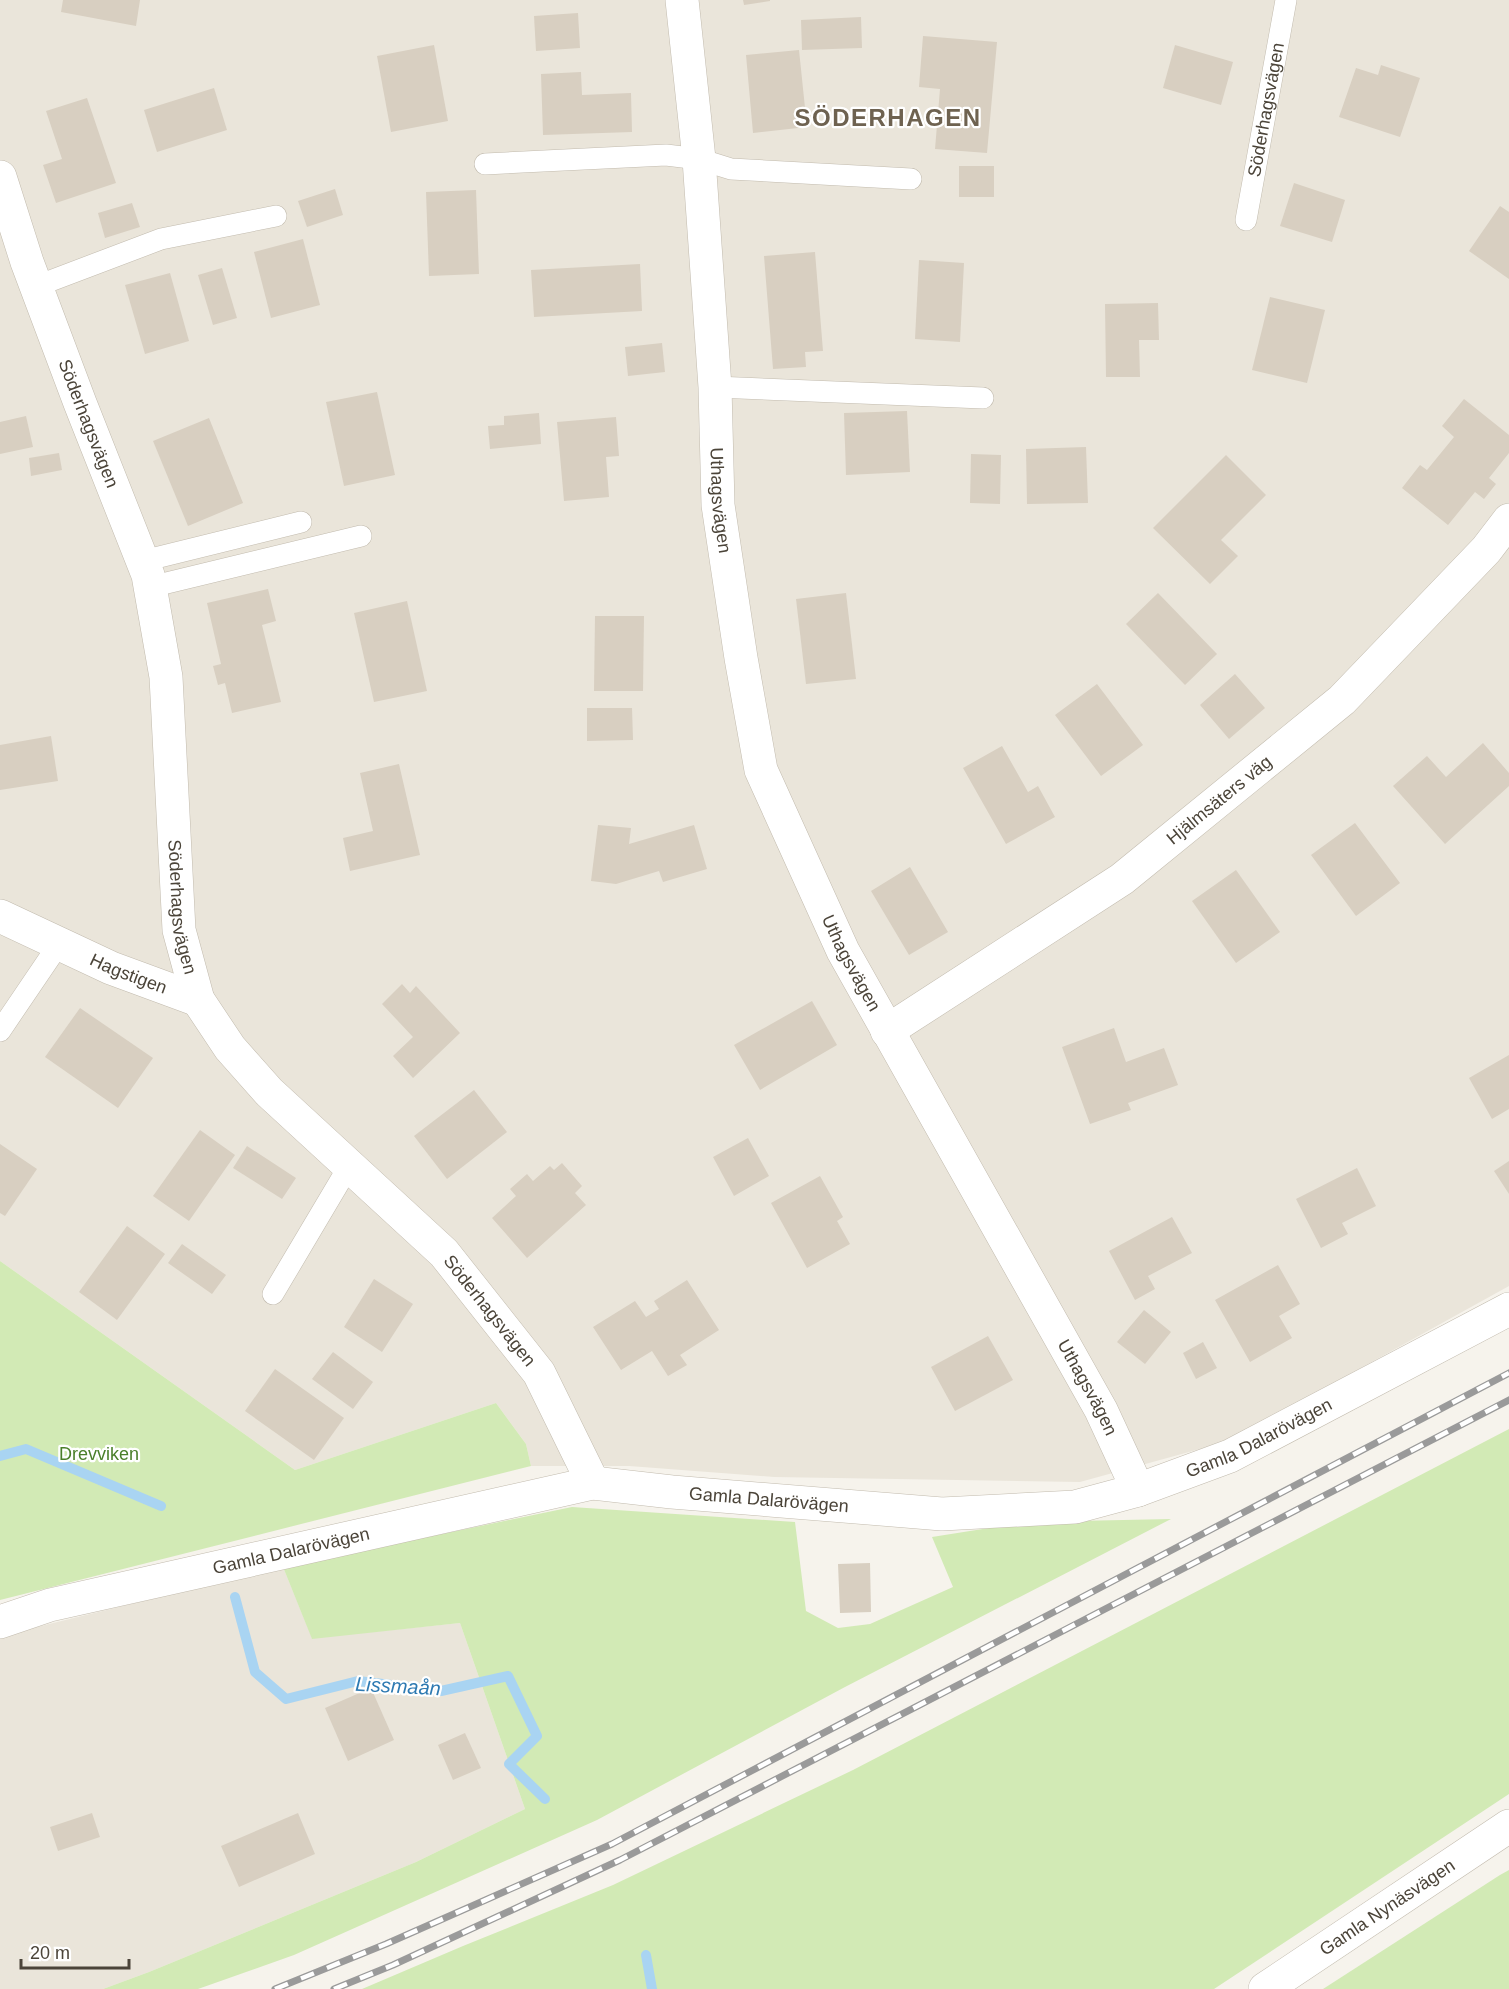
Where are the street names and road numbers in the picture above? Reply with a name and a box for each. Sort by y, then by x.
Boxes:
street label: Söderhagsvägen [1244,41,1288,179]
street label: Söderhagsvägen [54,357,122,491]
street label: Uthagsvägen [707,447,735,555]
street label: Hjälmsäters väg [1163,752,1275,849]
street label: Söderhagsvägen [164,839,201,976]
street label: Uthagsvägen [818,912,885,1015]
street label: Hagstigen [87,950,170,998]
street label: Söderhagsvägen [440,1251,540,1370]
street label: Uthagsvägen [1053,1336,1121,1439]
street label: Gamla Dalarövägen [1183,1394,1335,1481]
street label: Gamla Dalarövägen [688,1483,849,1516]
street label: Gamla Dalarövägen [211,1524,372,1578]
street label: Gamla Nynäsvägen [1316,1855,1459,1960]

